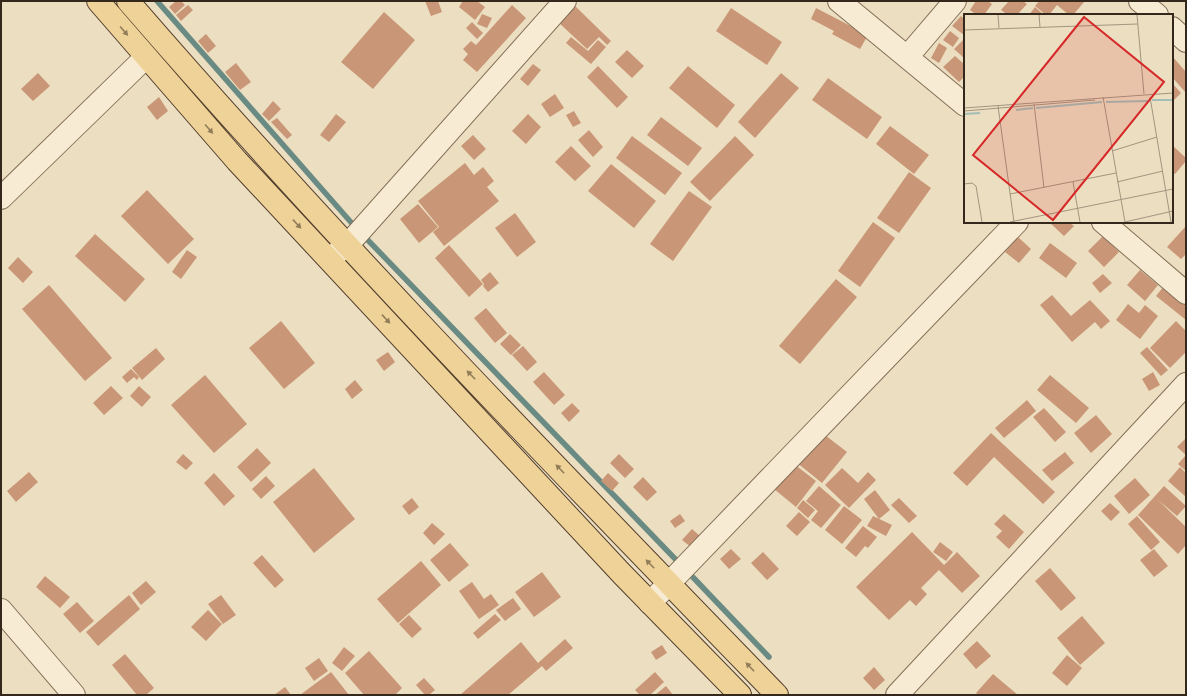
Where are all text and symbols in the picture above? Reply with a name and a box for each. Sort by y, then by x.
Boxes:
inset map [964,14,1173,223]
one-way arrow [119,25,128,36]
one-way arrow [204,124,213,133]
one-way arrow [292,219,302,229]
one-way arrow [381,315,390,324]
one-way arrow [466,370,476,380]
one-way arrow [555,464,565,474]
one-way arrow [646,559,655,568]
one-way arrow [745,662,755,672]

